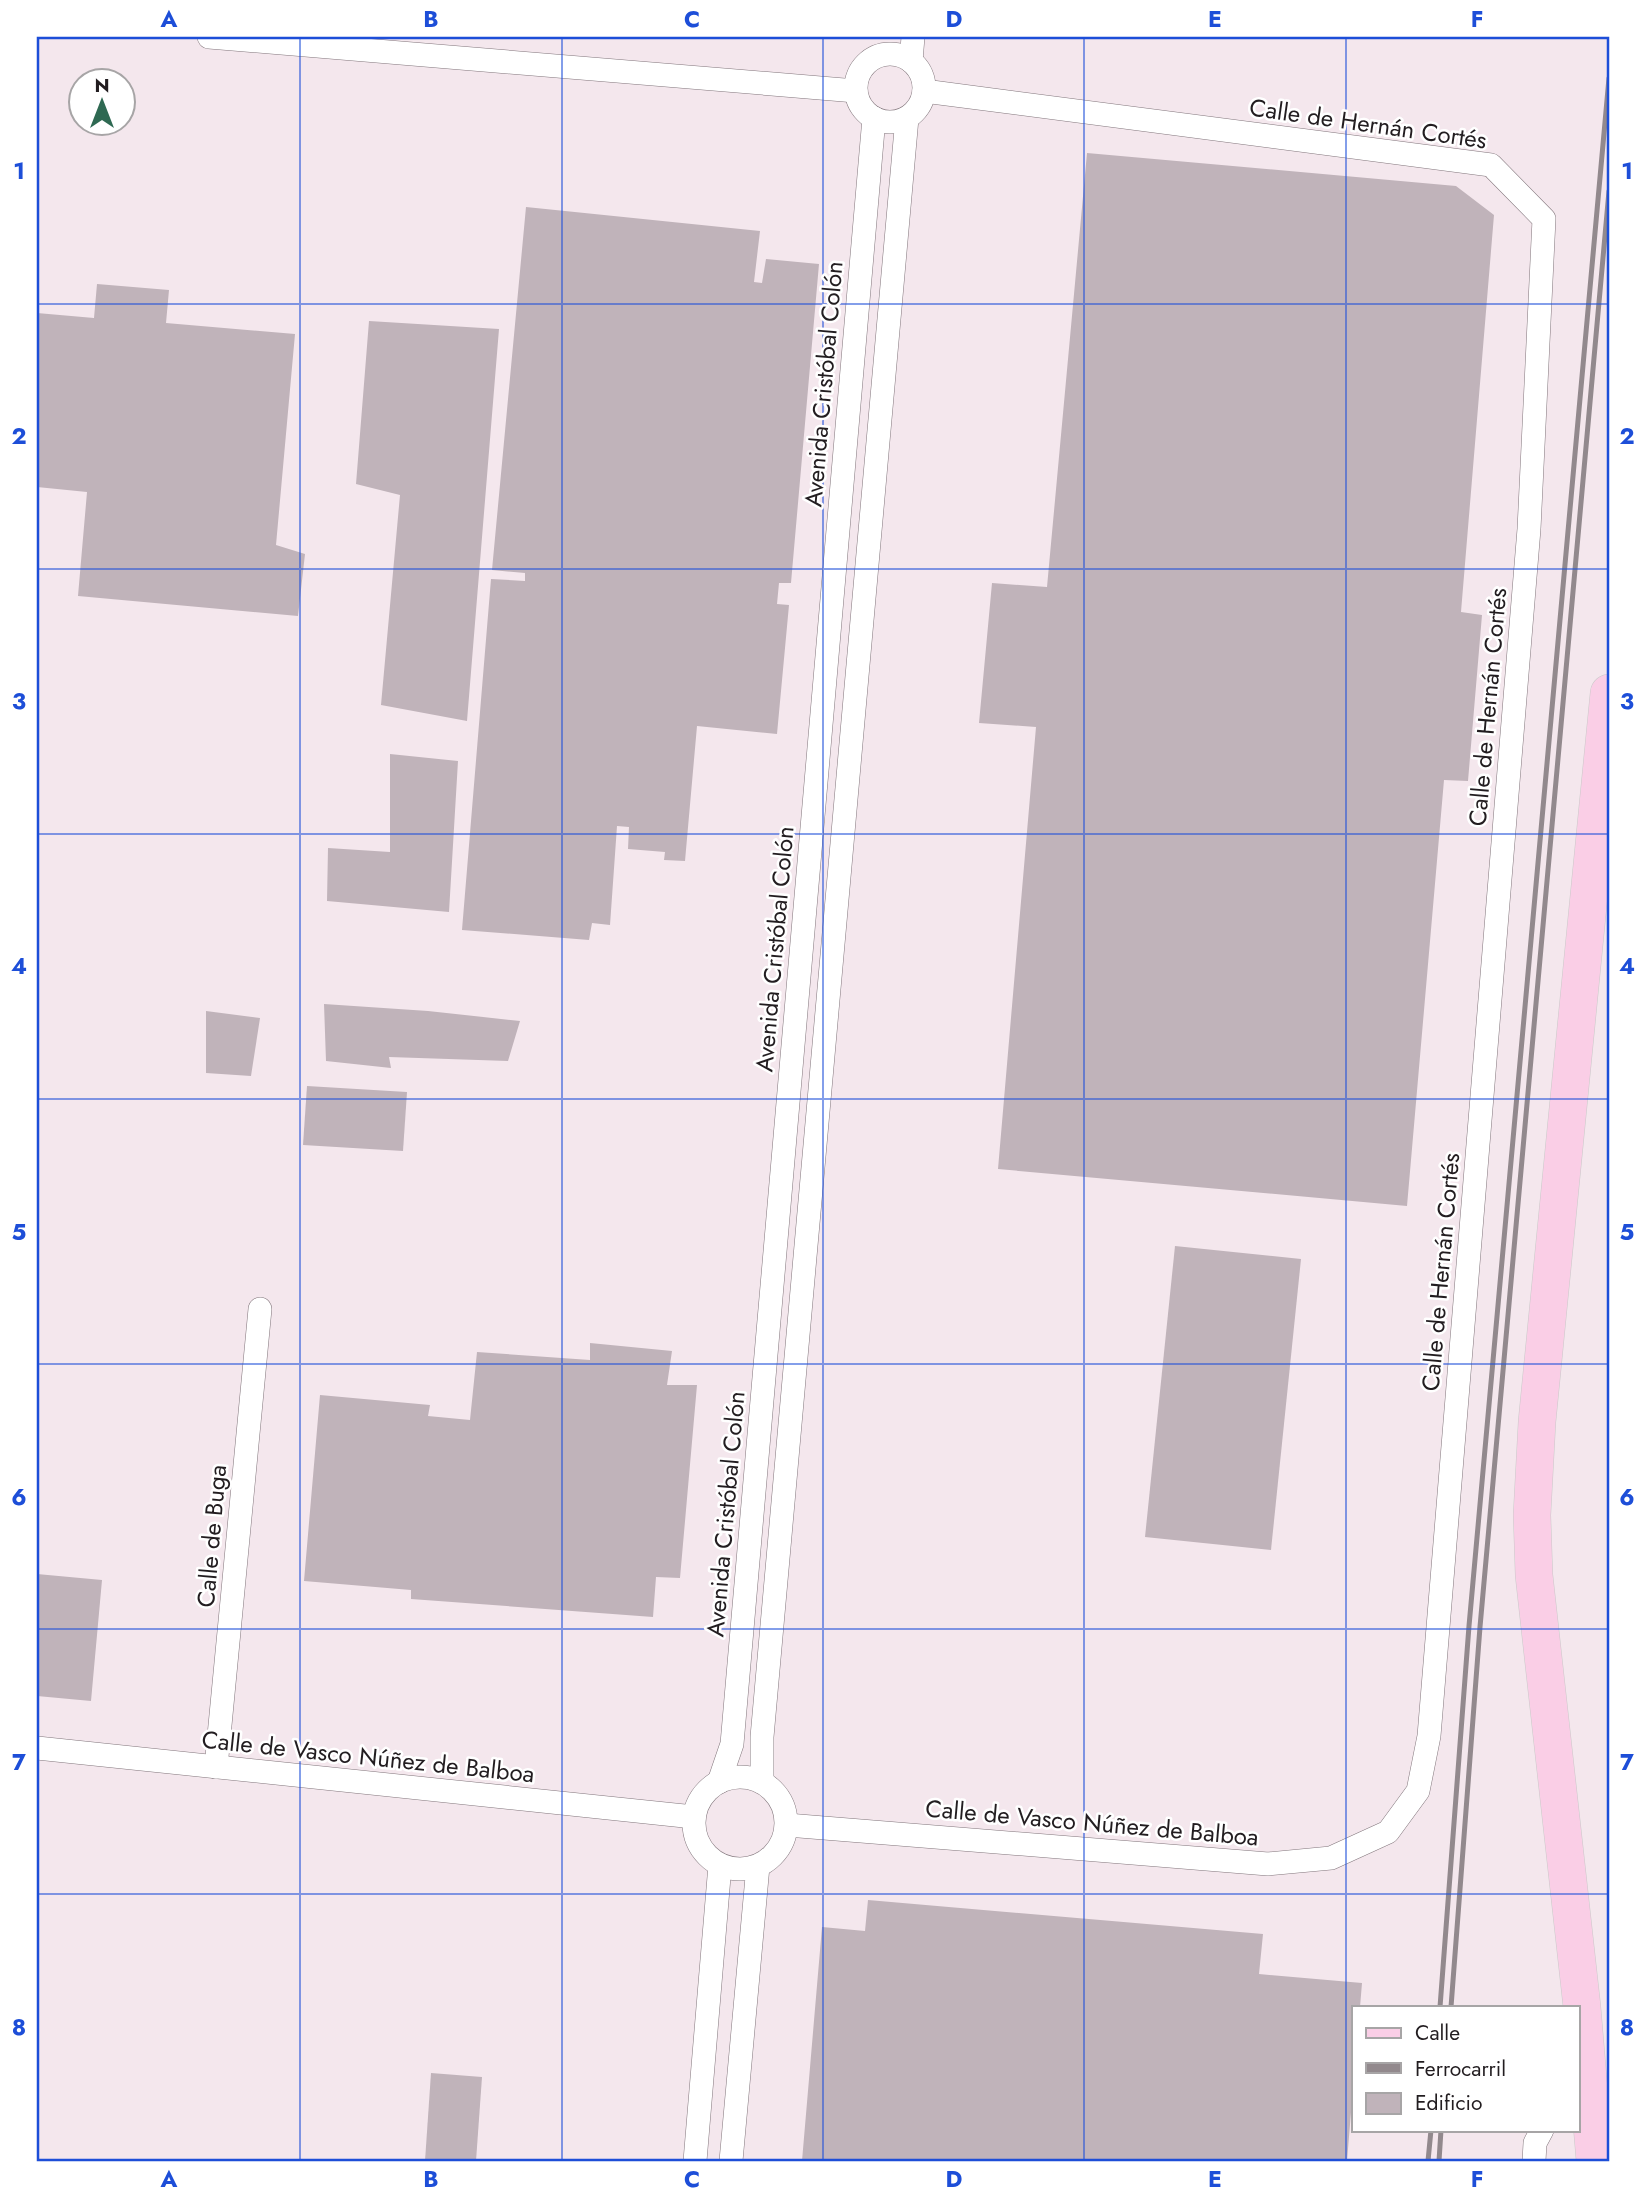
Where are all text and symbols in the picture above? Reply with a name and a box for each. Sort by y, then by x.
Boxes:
text: A [160,2,178,36]
text: B [423,2,439,36]
text: C [684,2,700,36]
text: D [946,2,963,36]
text: E [1208,2,1222,36]
text: F [1471,2,1483,36]
north arrow [66,66,136,136]
text: N [94,72,110,99]
street label: Calle de Hernán Cortés [1247,90,1489,157]
text: 1 [13,154,25,188]
text: 1 [1621,154,1633,188]
street label: Avenida Cristóbal Colón [795,260,852,508]
text: 2 [11,419,27,453]
text: 2 [1619,419,1635,453]
street label: Calle de Hernán Cortés [1460,586,1515,828]
text: 3 [12,684,26,718]
text: 3 [1620,684,1634,718]
street label: Avenida Cristóbal Colón [746,825,803,1073]
text: 4 [11,949,27,983]
text: 4 [1619,949,1635,983]
street label: Calle de Hernán Cortés [1413,1151,1468,1393]
text: 5 [12,1215,26,1249]
text: 5 [1620,1215,1634,1249]
street label: Avenida Cristóbal Colón [697,1390,754,1638]
street label: Calle de Buga [188,1463,235,1609]
text: 6 [11,1480,27,1514]
text: 6 [1619,1480,1635,1514]
street label: Calle de Vasco Núñez de Balboa [200,1722,536,1791]
text: 7 [12,1745,26,1779]
text: 7 [1620,1745,1634,1779]
street label: Calle de Vasco Núñez de Balboa [924,1790,1260,1855]
legend [1352,2006,1580,2132]
text: 8 [12,2010,26,2044]
text: 8 [1620,2010,1634,2044]
text: Calle [1415,2018,1460,2048]
text: Ferrocarril [1415,2054,1506,2084]
text: Edificio [1415,2088,1482,2118]
text: A [160,2162,178,2196]
text: B [423,2162,439,2196]
text: C [684,2162,700,2196]
text: D [946,2162,963,2196]
text: E [1208,2162,1222,2196]
text: F [1471,2162,1483,2196]

